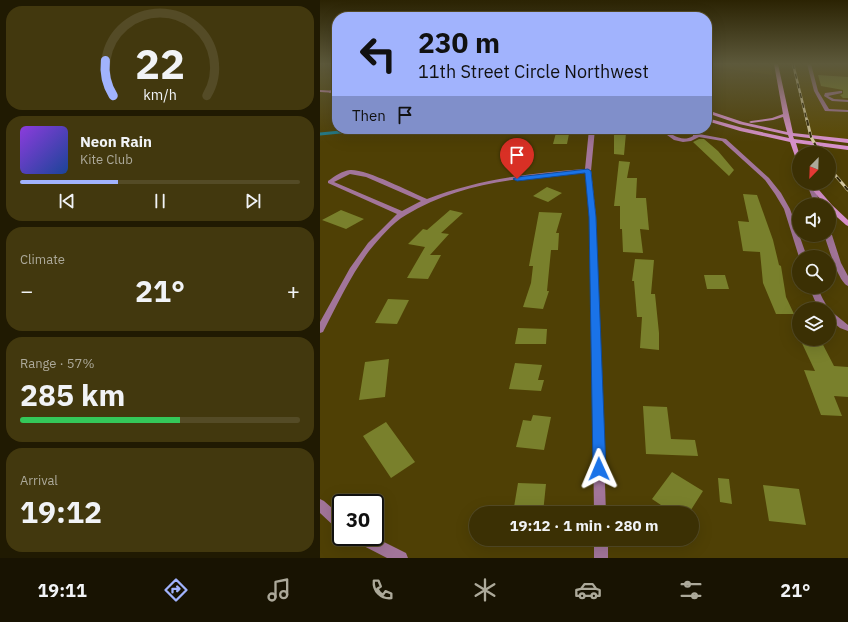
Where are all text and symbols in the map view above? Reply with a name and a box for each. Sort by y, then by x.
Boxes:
text: 230 m [418,24,500,61]
icon: left [352,28,404,80]
text: 22 [135,36,185,90]
text: 11th Street Circle Northwest [418,60,649,83]
text: km/h [143,85,177,104]
icon: arrive [394,104,416,126]
text: Then [352,106,386,125]
text: Neon Rain [80,132,152,151]
pin [500,138,534,179]
icon: arrive [506,144,528,166]
north arrow [792,146,836,190]
map controls [792,146,836,346]
text: Kite Club [80,151,133,168]
icon: previous [56,190,78,212]
icon: pause [149,190,171,212]
icon: next [242,190,264,212]
button: sound [792,198,836,242]
button: search [792,250,836,294]
text: Climate [20,251,65,268]
text: 21° [135,271,185,310]
text: − [20,276,33,305]
text: + [287,276,300,305]
button: layers [792,302,836,346]
text: Range · 57% [20,355,94,372]
text: 285 km [20,375,125,414]
position arrow [578,448,620,490]
text: Arrival [20,472,58,489]
text: 19:12 [20,492,102,531]
speed limit sign: 30 [332,494,384,546]
text: 19:12 · 1 min · 280 m [510,516,658,535]
icon: directions [162,576,190,604]
icon: music [265,576,293,604]
icon: phone [368,576,396,604]
icon: climate [471,576,499,604]
icon: car [574,576,602,604]
icon: filters [677,576,705,604]
text: 19:11 [38,579,87,602]
text: 21° [780,579,810,602]

